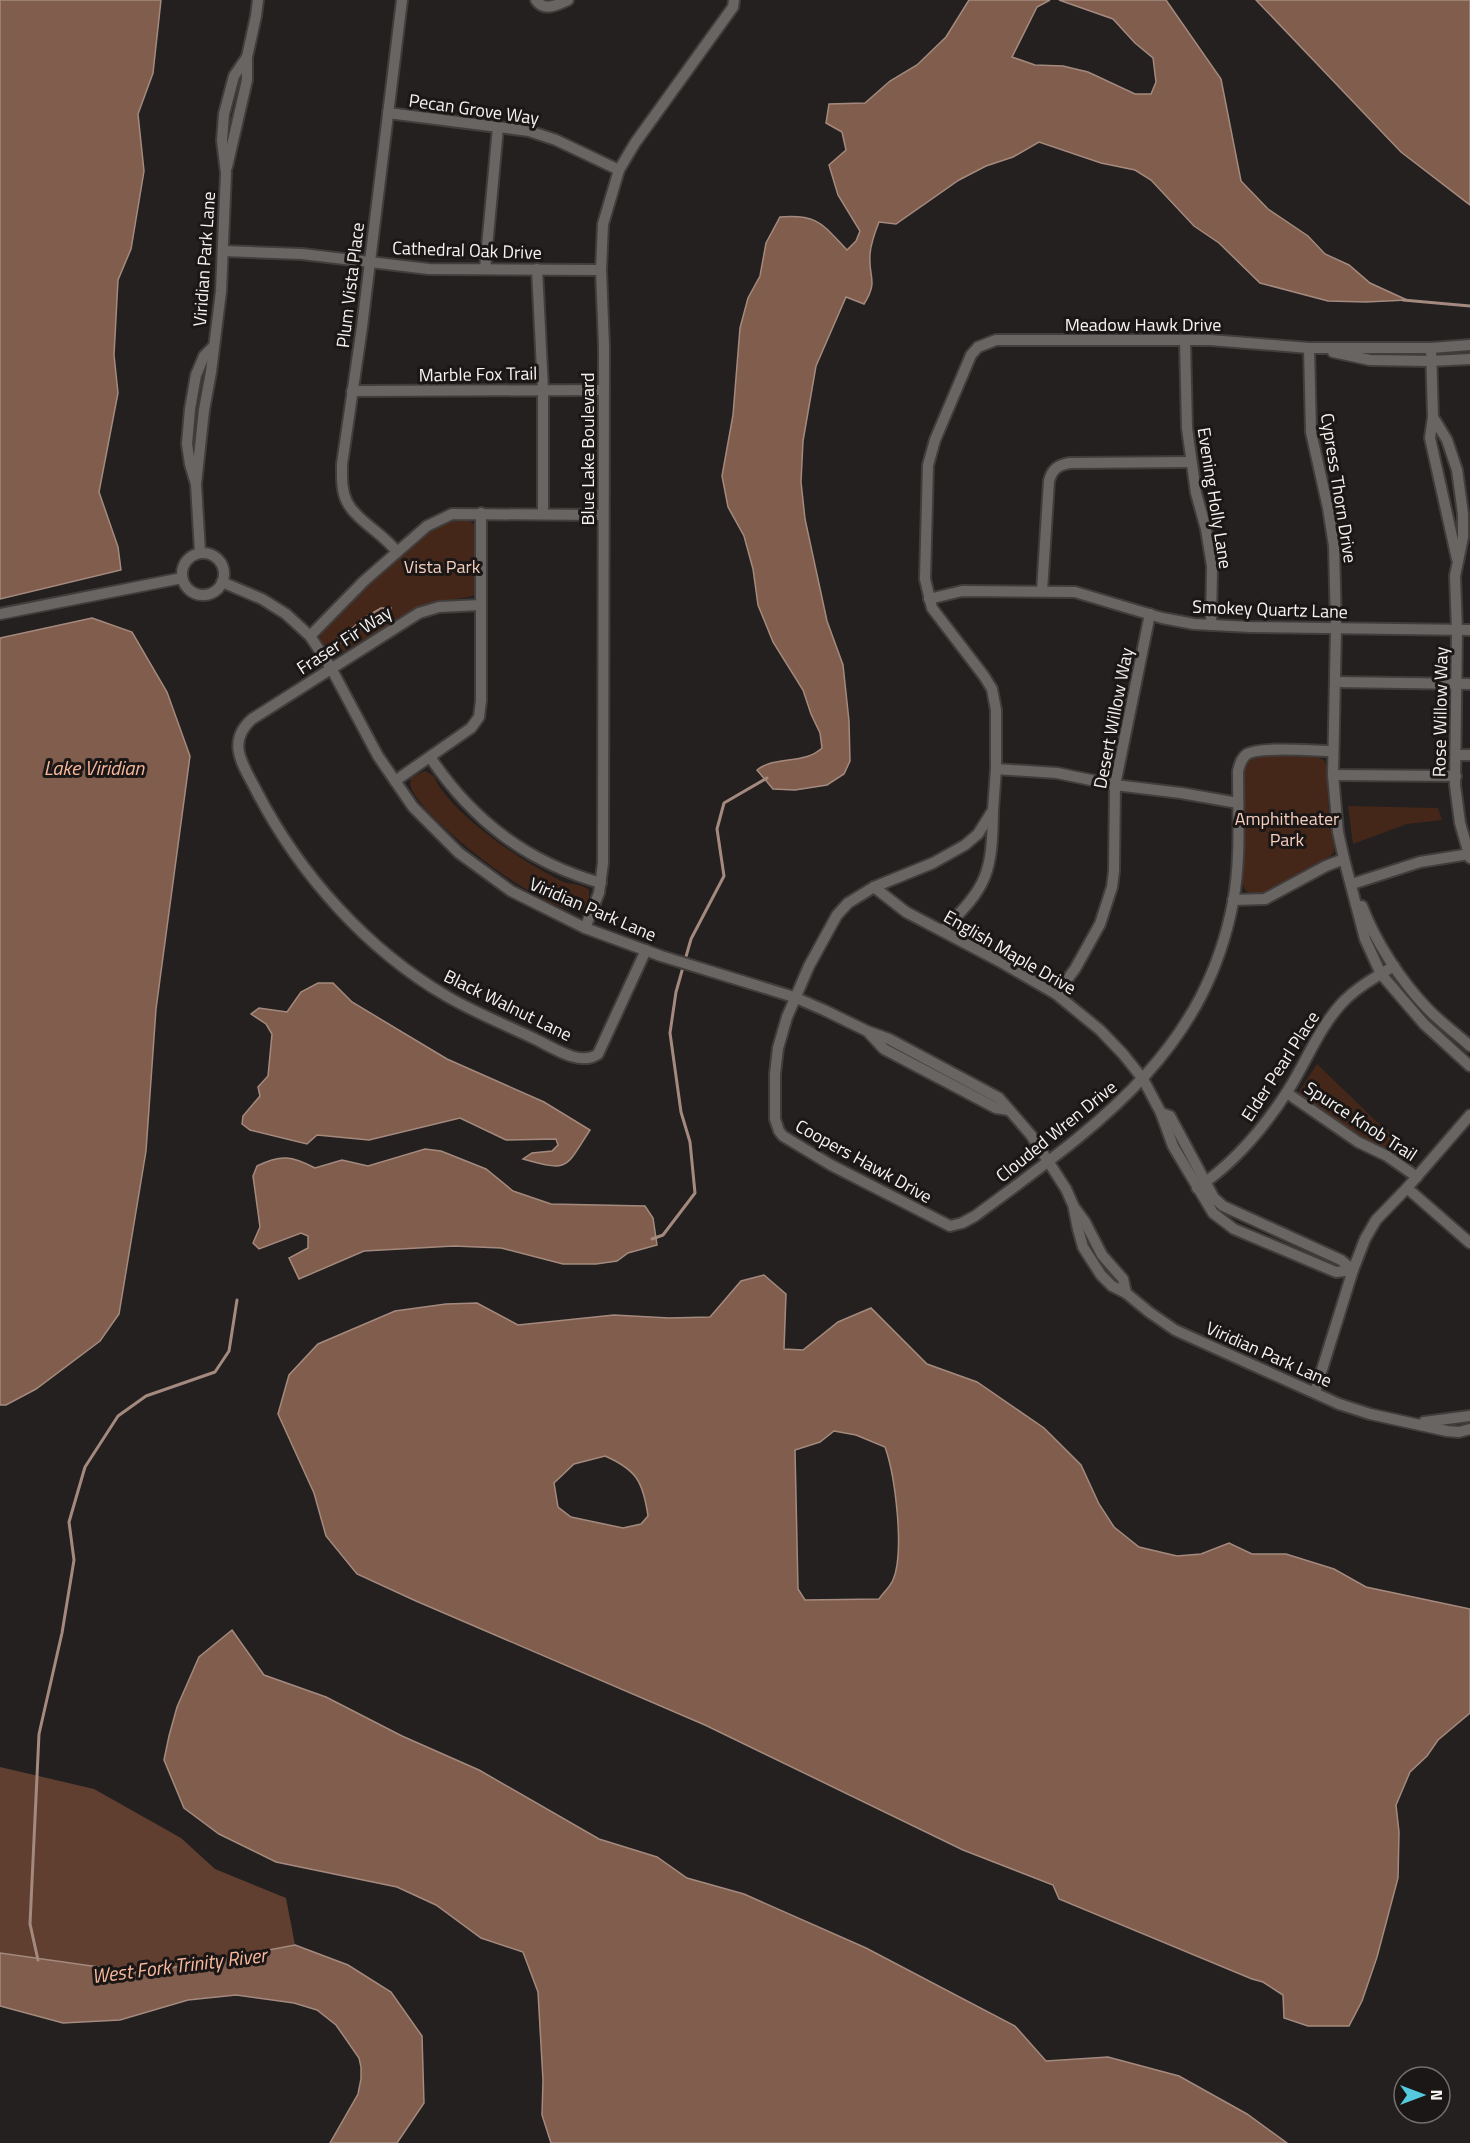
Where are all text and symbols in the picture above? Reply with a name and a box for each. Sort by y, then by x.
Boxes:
street label: Pecan Grove Way [407,86,541,132]
street label: Viridian Park Lane [186,190,222,328]
street label: Plum Vista Place [329,221,371,349]
street label: Cathedral Oak Drive [392,234,542,266]
street label: Meadow Hawk Drive [1065,311,1221,338]
street label: Marble Fox Trail [418,359,538,389]
street label: Blue Lake Boulevard [574,372,601,526]
street label: Cypress Thorn Drive [1314,411,1364,565]
street label: Evening Holly Lane [1190,425,1240,571]
park label: Vista Park [404,553,481,580]
street label: Smokey Quartz Lane [1192,593,1348,625]
street label: Fraser Fir Way [291,599,397,681]
street label: Desert Willow Way [1086,645,1140,791]
street label: Rose Willow Way [1425,646,1455,777]
water label: Lake Viridian [44,752,145,783]
park label: Amphitheater Park [1235,805,1339,853]
street label: Viridian Park Lane [525,870,661,948]
street label: English Maple Drive [939,903,1081,1001]
street label: Black Walnut Lane [439,962,577,1048]
street label: Elder Pearl Place [1234,1006,1326,1126]
street label: Clouded Wren Drive [990,1074,1122,1188]
street label: Spurce Knob Trail [1299,1074,1423,1168]
street label: Coopers Hawk Drive [791,1112,937,1210]
street label: Viridian Park Lane [1202,1314,1336,1394]
water label: West Fork Trinity River [90,1939,271,1991]
north arrow [1392,2065,1452,2125]
text: N [1425,2089,1449,2101]

